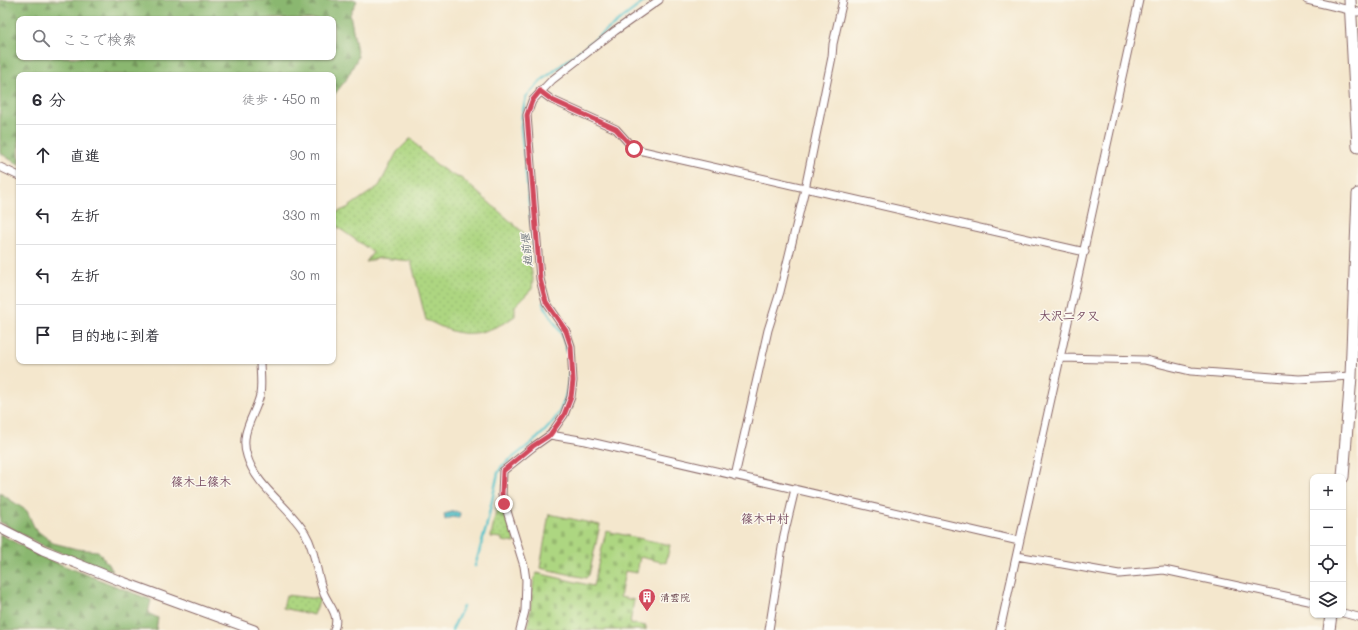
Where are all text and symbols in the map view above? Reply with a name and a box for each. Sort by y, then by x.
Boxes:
search box [16,16,336,60]
icon: search [30,27,52,49]
text: ここで検索 [62,29,137,49]
text: 6 分 [32,88,65,110]
text: 徒歩 · 450 m [242,90,320,107]
route start [625,140,643,158]
icon: ahead [32,144,54,166]
text: 直進 [70,145,100,165]
text: 90 m [290,146,320,163]
icon: left [32,204,54,226]
text: 左折 [70,205,100,225]
text: 330 m [282,206,320,223]
water label: 越前堰 [517,232,535,267]
icon: left [32,264,54,286]
text: 左折 [70,265,100,285]
text: 30 m [290,266,320,283]
district label: 大沢二タ又 [1039,307,1099,323]
icon: arrive [32,324,54,346]
text: 目的地に到着 [70,325,160,345]
district label: 篠木上篠木 [171,473,231,489]
map controls [1310,474,1346,618]
button: + [1310,474,1346,510]
route end [495,495,513,513]
district label: 篠木中村 [741,510,789,526]
button: − [1310,510,1346,546]
button: locate [1310,546,1346,582]
button: layers [1310,582,1346,618]
building icon: 清雲院 [637,587,657,612]
place label: 清雲院 [660,590,690,604]

